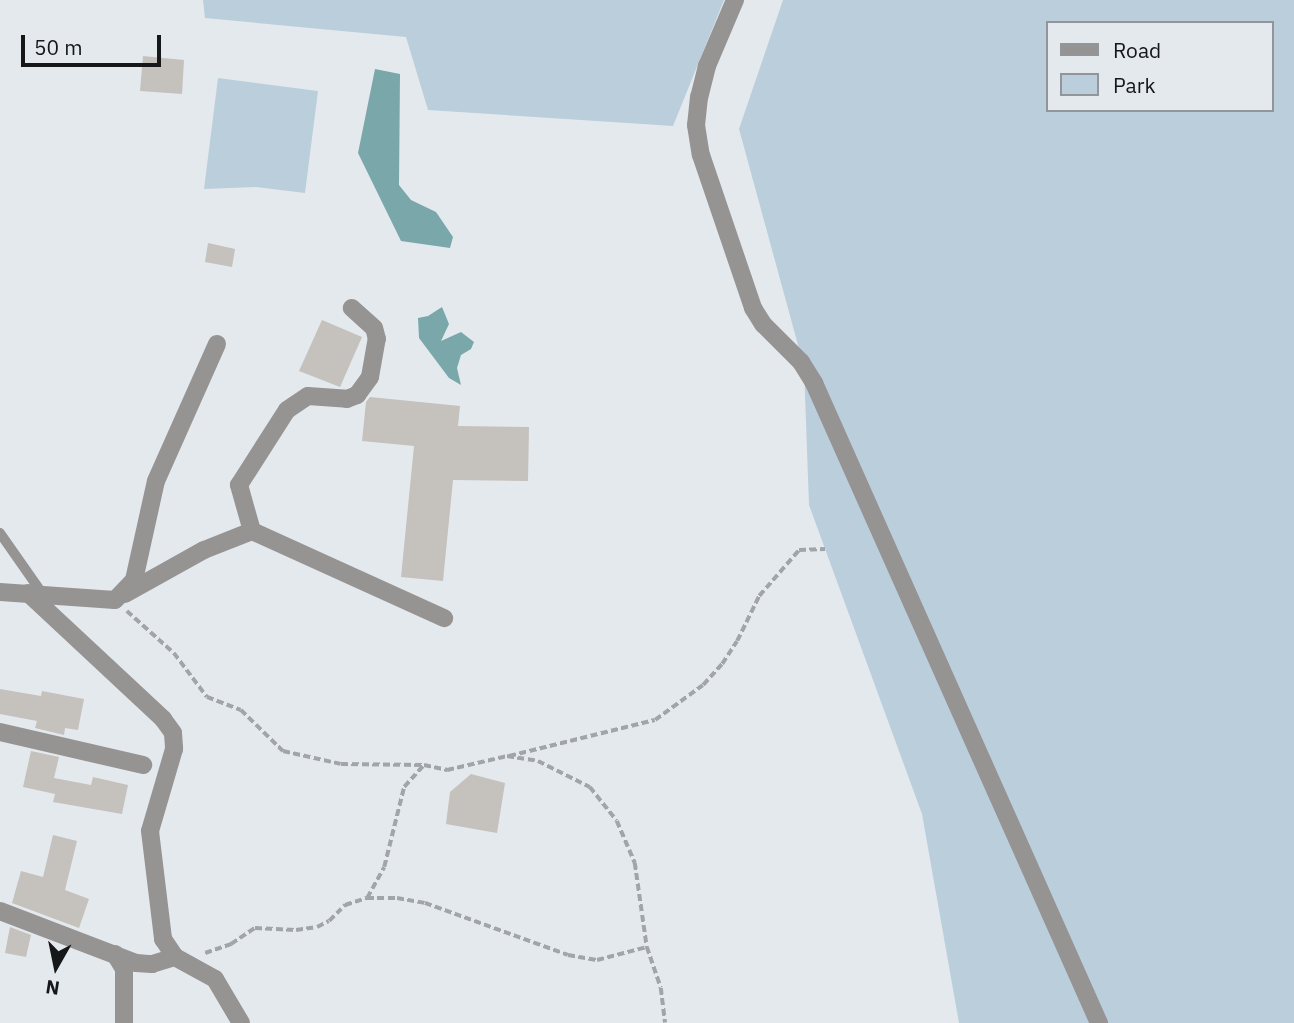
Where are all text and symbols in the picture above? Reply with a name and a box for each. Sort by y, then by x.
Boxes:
scale bar [24,21,164,65]
legend [1046,21,1273,112]
text: 50 m [34,33,83,61]
text: Road [1113,36,1161,64]
text: Park [1113,71,1156,99]
north arrow [21,932,91,1002]
text: N [44,975,61,1001]

